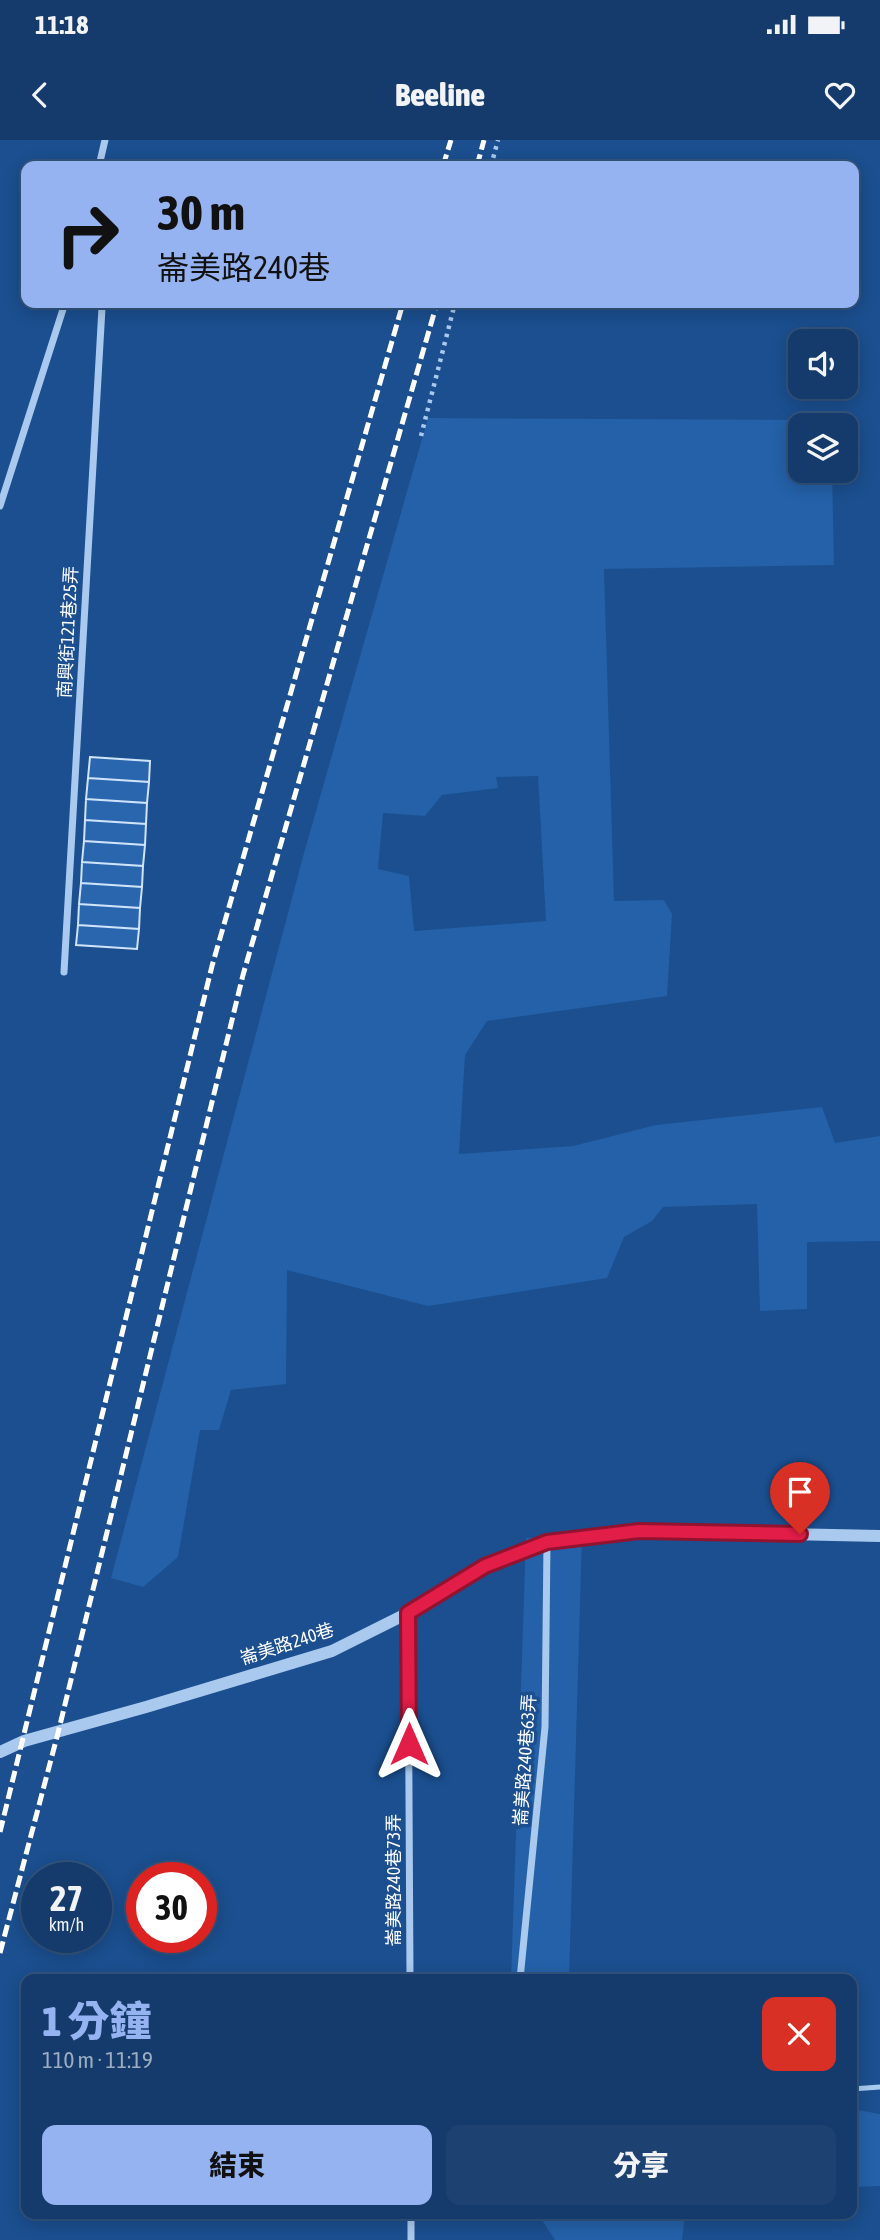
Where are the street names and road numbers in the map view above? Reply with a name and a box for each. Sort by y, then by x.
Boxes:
street label: 南興街121巷25弄 [54,565,81,699]
street label: 崙美路240巷 [237,1618,336,1669]
street label: 崙美路240巷63弄 [509,1693,540,1827]
street label: 崙美路240巷73弄 [383,1814,404,1946]

